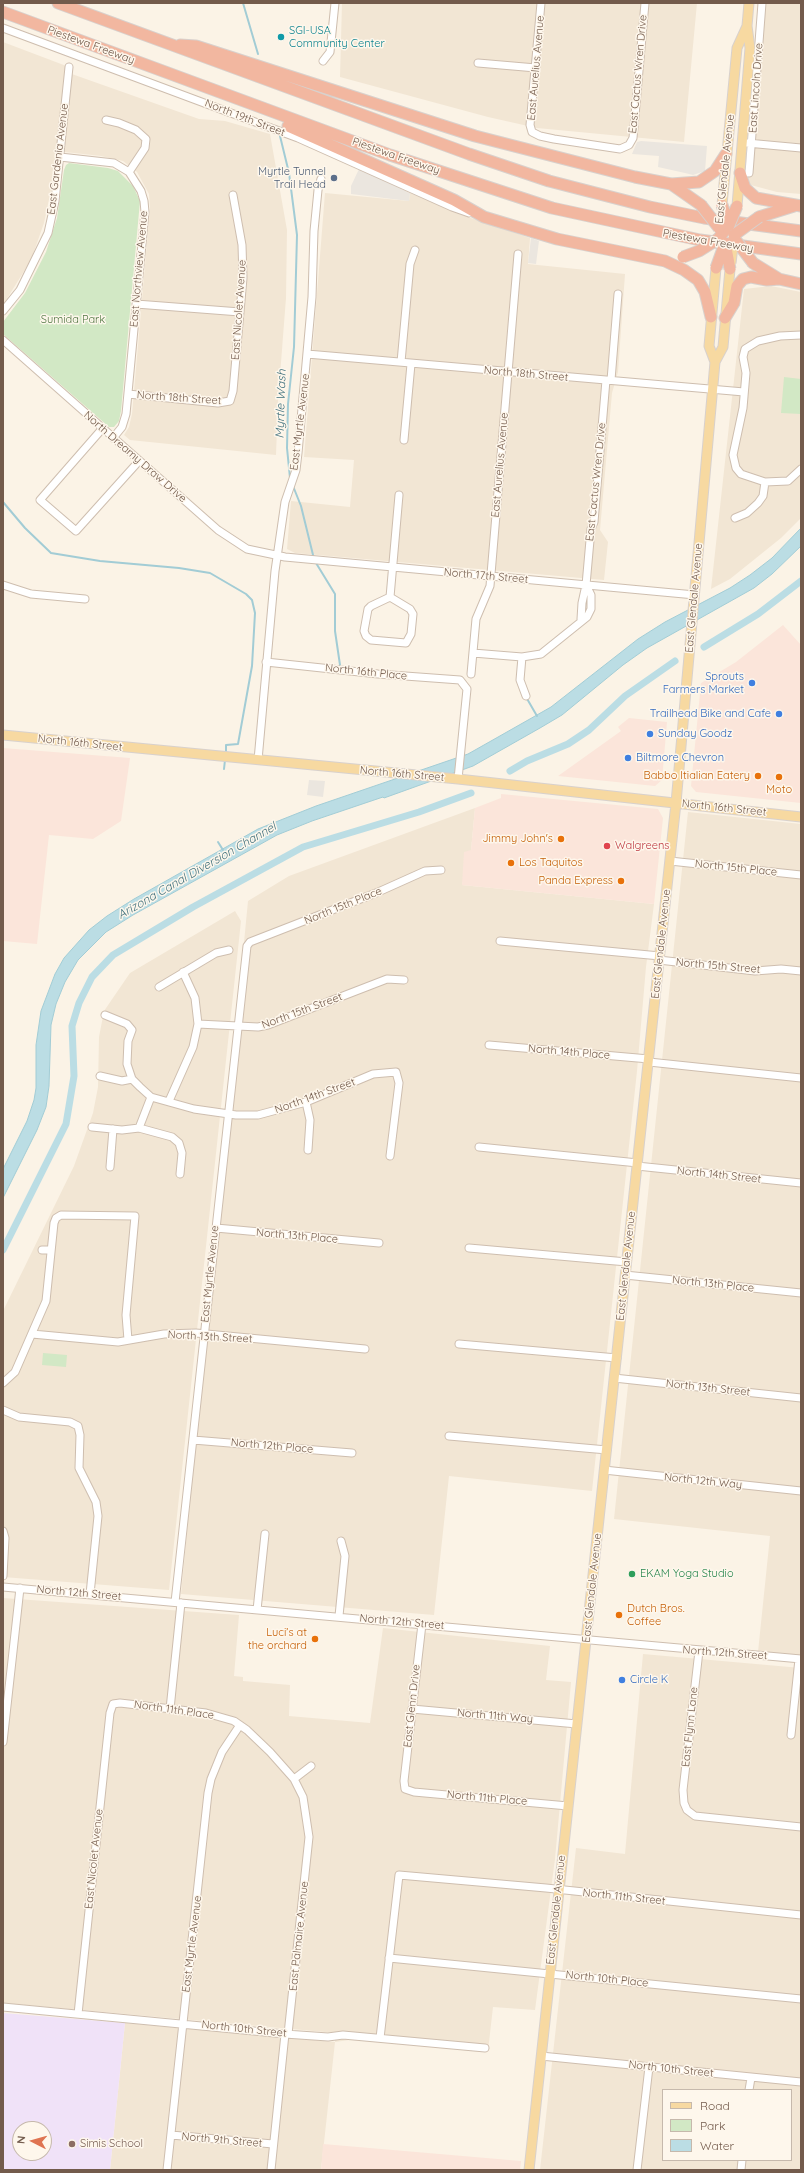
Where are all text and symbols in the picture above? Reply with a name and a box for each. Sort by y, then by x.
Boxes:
street label: East Cactus Wren Drive [626,14,650,134]
street label: East Aurelius Avenue [525,15,547,121]
street label: Piestewa Freeway [46,23,136,67]
place label: SGI-USA Community Center [289,24,385,50]
marker: SGI-USA Community Center [276,32,286,42]
street label: East Lincoln Drive [746,43,766,133]
street label: North 19th Street [203,97,287,139]
street label: East Gardenia Avenue [45,103,71,215]
street label: East Glendale Avenue [713,114,737,224]
street label: Piestewa Freeway [350,135,442,177]
place label: Myrtle Tunnel Trail Head [258,165,326,191]
marker: Myrtle Tunnel Trail Head [329,173,339,183]
street label: East Northview Avenue [127,210,151,328]
street label: Piestewa Freeway [662,227,754,255]
street label: East Nicolet Avenue [229,259,249,361]
park label: Sumida Park [41,313,105,327]
street label: North 18th Street [483,364,569,384]
water label: Myrtle Wash [273,369,289,439]
street label: East Myrtle Avenue [288,373,312,471]
street label: North 18th Street [136,388,222,408]
street label: North Dreamy Draw Drive [81,409,189,505]
street label: East Aurelius Avenue [489,412,511,518]
street label: East Cactus Wren Drive [583,422,609,542]
street label: East Glendale Avenue [683,543,705,653]
street label: North 17th Street [443,566,529,586]
street label: North 16th Place [324,661,408,683]
place label: Sprouts Farmers Market [663,670,744,696]
marker: Sprouts Farmers Market [747,678,757,688]
place label: Trailhead Bike and Cafe [650,707,771,721]
marker: Trailhead Bike and Cafe [774,709,784,719]
place label: Sunday Goodz [658,727,732,741]
marker: Sunday Goodz [645,729,655,739]
street label: North 16th Street [37,732,123,754]
place label: Biltmore Chevron [636,751,724,765]
marker: Biltmore Chevron [623,753,633,763]
street label: North 16th Street [359,764,445,784]
place label: Babbo Itialian Eatery [643,769,750,783]
marker: Babbo Itialian Eatery [753,771,763,781]
marker: Moto [774,772,784,782]
place label: Moto [766,783,792,797]
street label: North 16th Street [681,797,767,819]
water label: Arizona Canal Diversion Channel [115,820,279,922]
place label: Jimmy John's [482,832,553,846]
marker: Jimmy John's [556,834,566,844]
place label: Walgreens [615,839,669,853]
marker: Walgreens [602,841,612,851]
place label: Los Taquitos [519,856,583,870]
street label: North 15th Place [694,857,778,879]
marker: Los Taquitos [506,858,516,868]
place label: Panda Express [538,874,613,888]
marker: Panda Express [616,876,626,886]
street label: North 15th Place [302,884,384,928]
street label: East Glendale Avenue [649,889,673,999]
street label: North 15th Street [675,956,761,976]
street label: North 15th Street [260,990,344,1032]
street label: North 14th Place [527,1042,611,1062]
street label: North 14th Street [273,1075,357,1117]
street label: North 14th Street [676,1164,762,1186]
street label: East Glendale Avenue [614,1211,638,1321]
street label: East Myrtle Avenue [198,1225,222,1323]
street label: North 13th Place [255,1226,339,1246]
street label: North 13th Place [671,1273,755,1295]
street label: North 13th Street [167,1328,253,1346]
street label: North 13th Street [665,1377,751,1399]
street label: North 12th Place [230,1436,314,1456]
street label: North 12th Way [663,1470,743,1492]
street label: East Glendale Avenue [580,1533,604,1643]
place label: EKAM Yoga Studio [640,1567,734,1581]
marker: EKAM Yoga Studio [627,1569,637,1579]
street label: North 12th Street [36,1583,122,1603]
place label: Dutch Bros. Coffee [627,1602,685,1628]
marker: Dutch Bros. Coffee [614,1610,624,1620]
street label: North 12th Street [359,1612,445,1632]
place label: Luci’s at the orchard [248,1626,307,1652]
marker: Luci’s at the orchard [310,1634,320,1644]
street label: North 12th Street [682,1643,768,1663]
street label: East Glenn Drive [401,1664,423,1748]
place label: Circle K [630,1673,668,1687]
marker: Circle K [617,1675,627,1685]
street label: East Flynn Lane [679,1686,701,1768]
street label: North 11th Place [133,1698,215,1722]
street label: North 11th Way [456,1706,534,1726]
street label: North 11th Place [446,1788,528,1808]
street label: East Nicolet Avenue [82,1808,106,1910]
street label: East Glendale Avenue [544,1855,568,1965]
street label: East Palmaire Avenue [287,1880,311,1992]
street label: North 11th Street [582,1886,666,1908]
street label: East Myrtle Avenue [180,1895,204,1993]
street label: North 10th Place [565,1968,649,1990]
street label: North 10th Street [201,2018,287,2040]
street label: North 10th Street [628,2058,714,2080]
legend [662,2089,792,2161]
text: Road [700,2098,730,2113]
text: Park [700,2118,725,2133]
north arrow [12,2121,52,2161]
street label: North 9th Street [181,2130,263,2150]
text: N [14,2135,28,2145]
place label: Simis School [80,2137,143,2151]
text: Water [700,2138,734,2153]
marker: Simis School [67,2139,77,2149]

